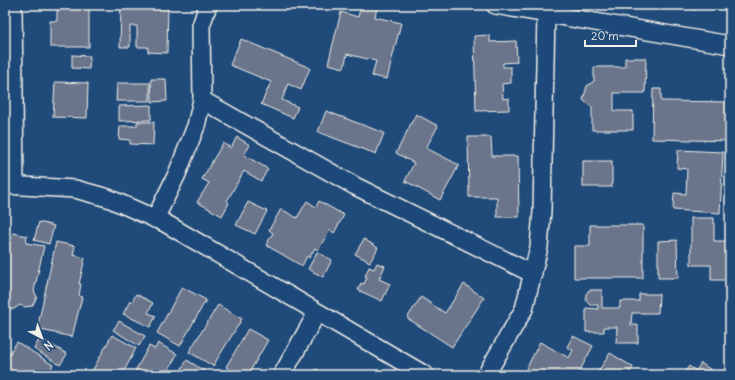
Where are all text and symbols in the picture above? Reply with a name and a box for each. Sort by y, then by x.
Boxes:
scale bar [585,22,636,48]
text: 20 m [591,28,619,43]
north arrow [22,318,62,358]
text: N [41,338,56,353]

